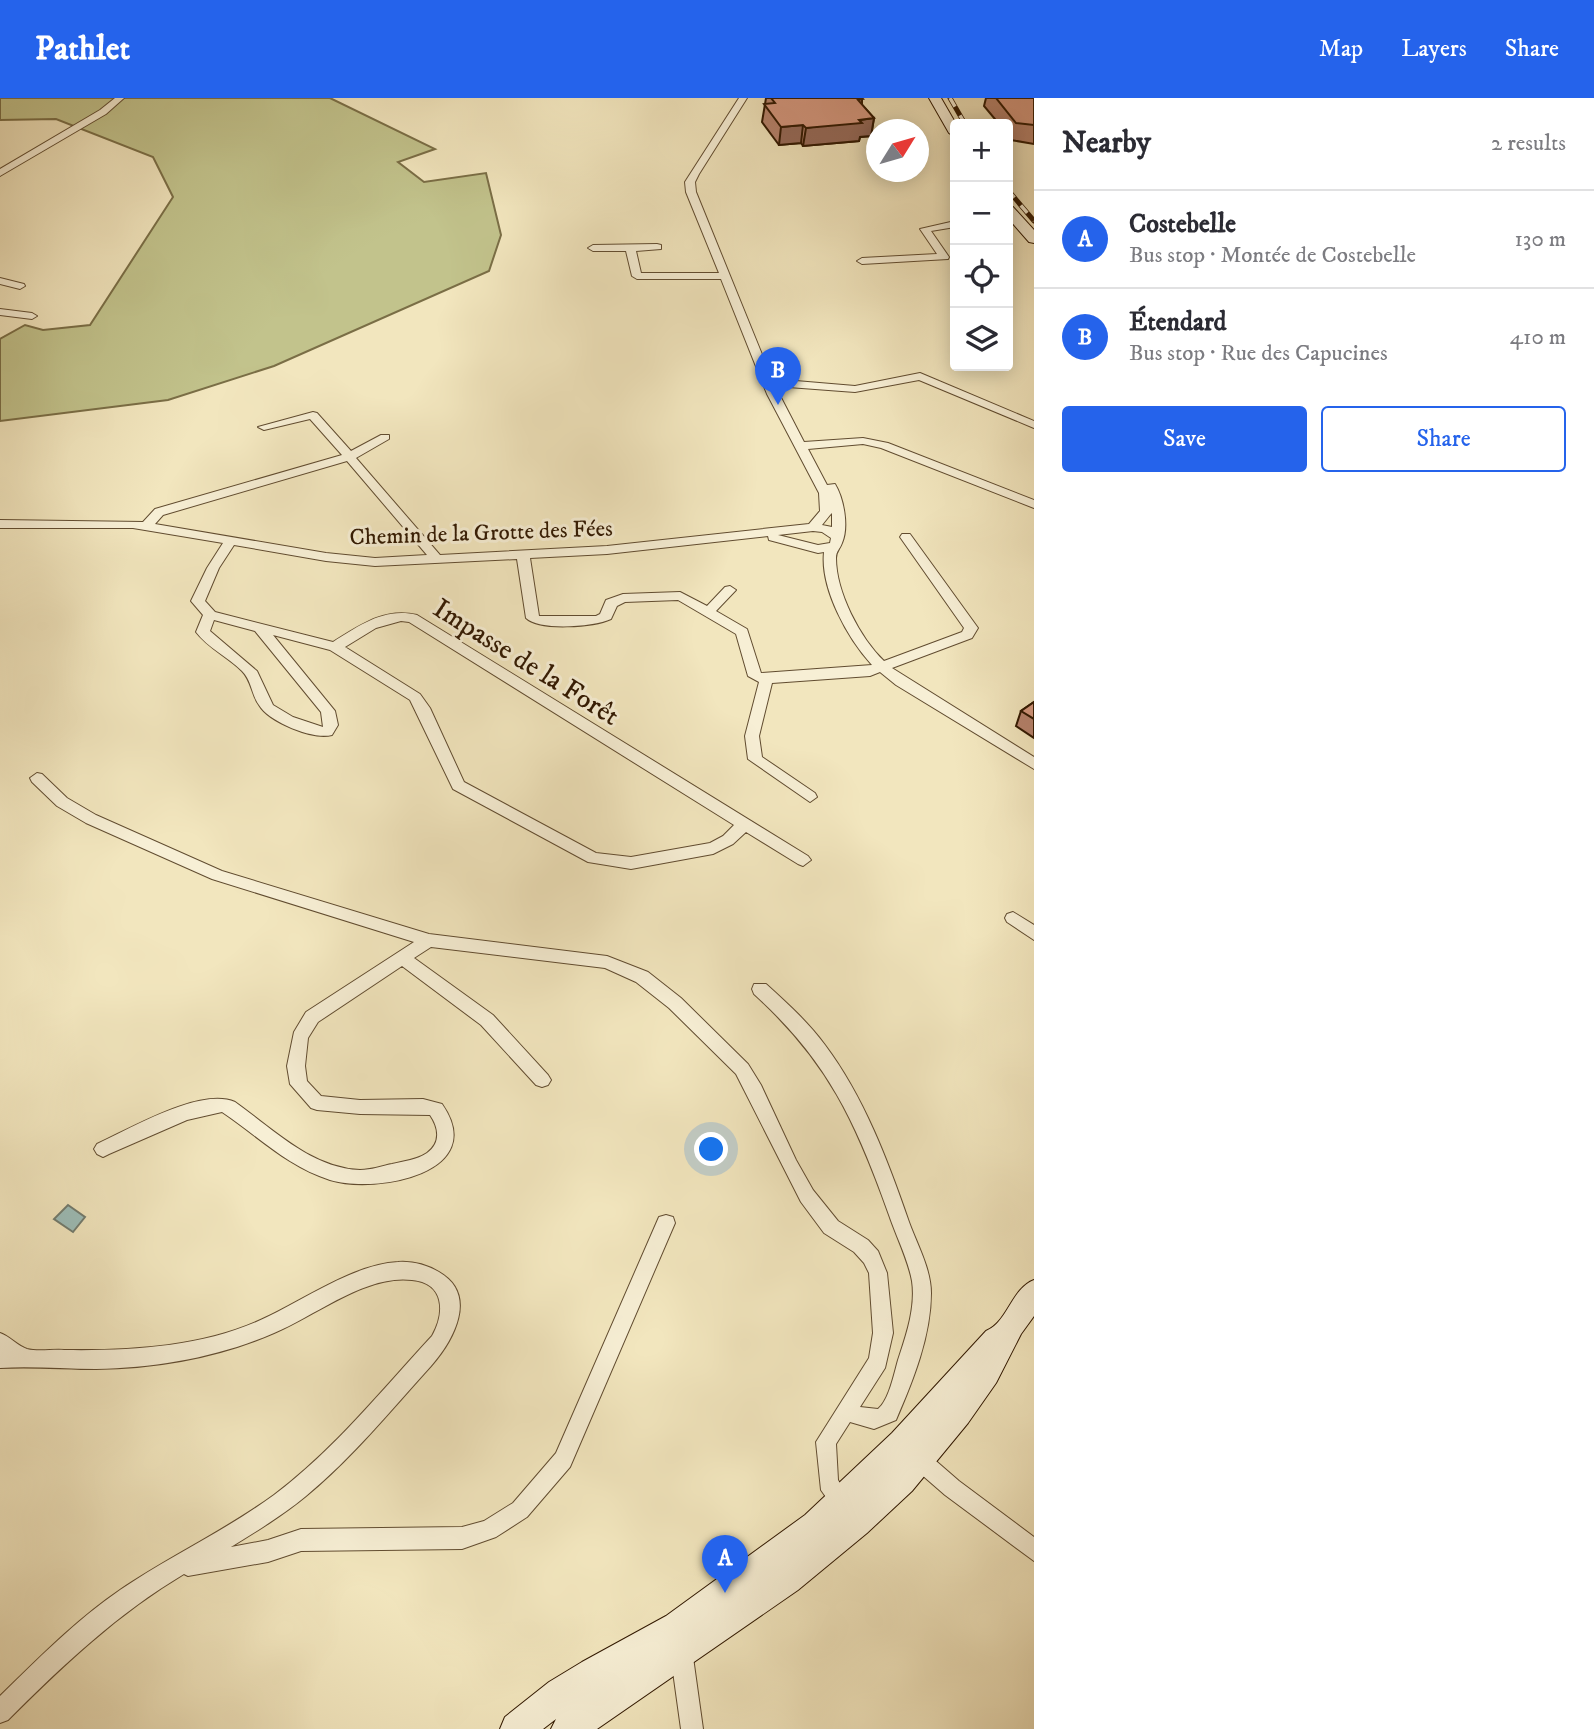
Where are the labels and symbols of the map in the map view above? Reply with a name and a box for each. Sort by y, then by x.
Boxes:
north arrow [866,119,929,182]
pin: B [755,347,801,405]
street label: Chemin de la Grotte des Fées [349,514,613,553]
street label: Impasse de la Forêt [426,591,626,734]
your location [694,1132,728,1166]
pin: A [702,1535,748,1593]

